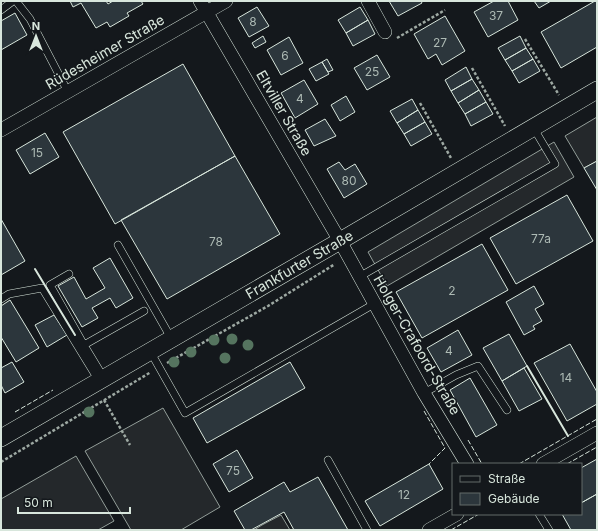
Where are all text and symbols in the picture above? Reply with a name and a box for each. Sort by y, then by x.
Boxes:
house number: 37 [489,8,503,23]
street label: Rüdesheimer Straße [42,11,167,93]
house number: 8 [249,14,257,29]
north arrow [16,16,56,56]
text: N [32,19,40,33]
house number: 27 [433,35,447,50]
house number: 6 [281,48,289,63]
house number: 25 [365,64,379,79]
street label: Eltviller Straße [253,67,316,158]
house number: 4 [296,91,304,106]
house number: 15 [31,145,43,160]
house number: 80 [342,173,357,188]
street label: Frankfurter Straße [242,226,356,302]
house number: 77a [531,231,551,246]
house number: 78 [209,234,223,249]
street label: Holger-Crafoord-Straße [370,272,464,418]
house number: 2 [448,283,456,298]
house number: 4 [445,343,453,358]
house number: 14 [560,370,573,385]
house number: 75 [226,463,240,478]
legend [452,463,582,515]
text: Straße [488,471,525,486]
house number: 12 [398,487,410,502]
scale bar [18,489,130,515]
text: Gebäude [488,491,540,506]
text: 50 m [24,495,53,510]

